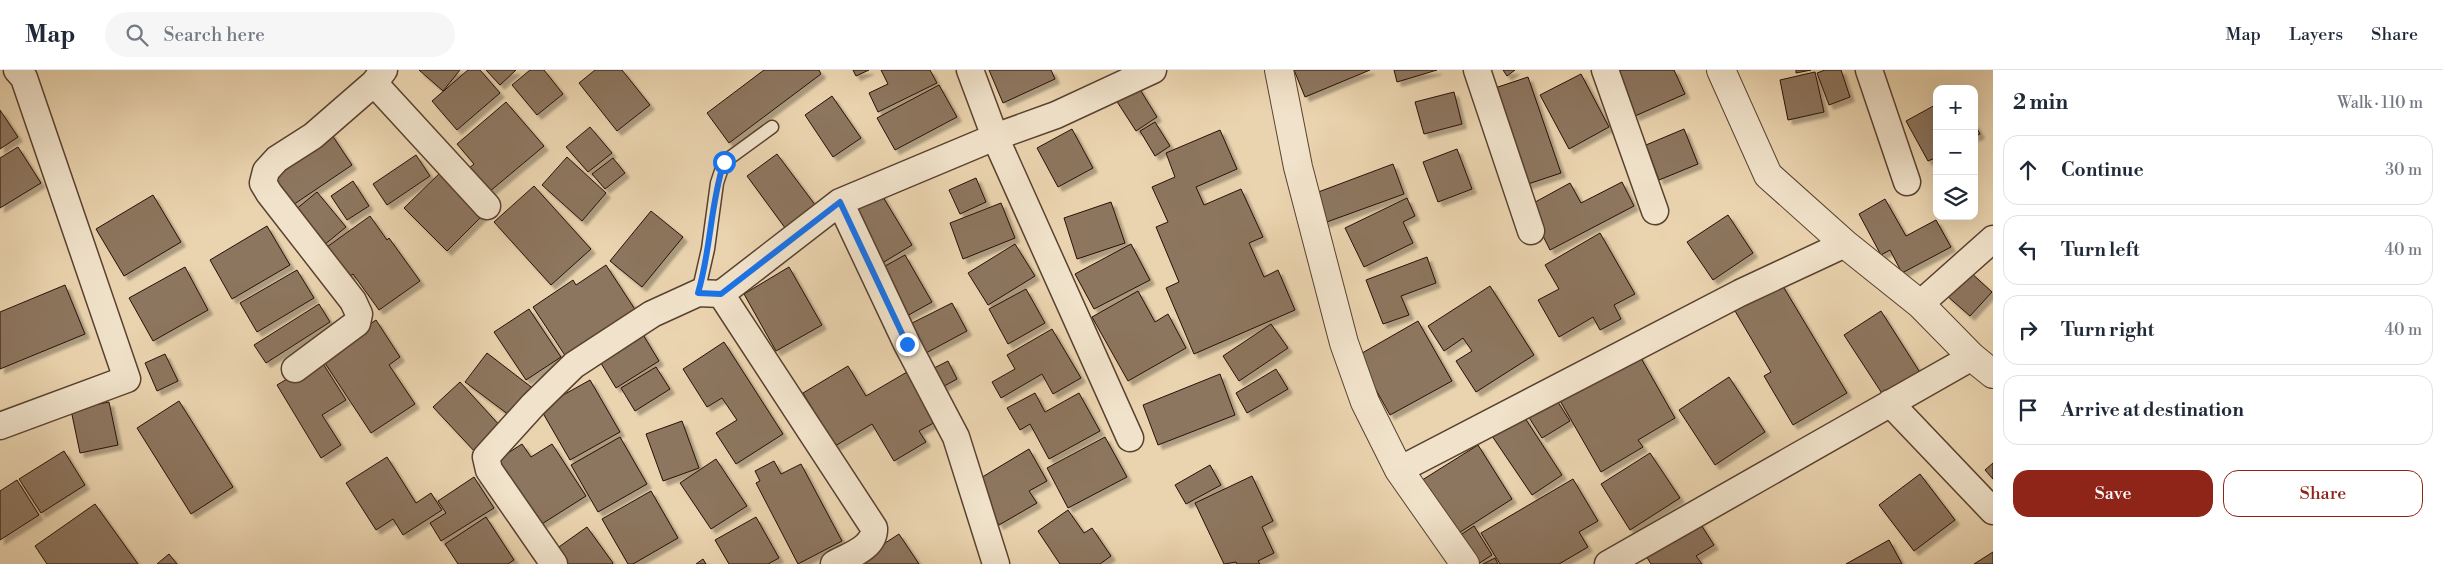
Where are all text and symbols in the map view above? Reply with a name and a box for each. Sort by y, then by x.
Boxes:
search box [105,12,455,57]
text: Map [25,20,75,50]
icon: search [123,21,151,49]
text: Search here [163,23,265,47]
text: Map [2226,23,2261,46]
text: Layers [2289,23,2343,46]
text: Share [2371,23,2418,46]
map controls [1933,85,1978,220]
button: + [1933,85,1978,130]
text: 2 min [2013,90,2068,116]
text: Walk · 110 m [2337,93,2423,113]
button: − [1933,130,1978,175]
route start [713,151,736,174]
icon: ahead [2014,156,2042,184]
text: Continue [2061,158,2144,182]
text: 30 m [2385,160,2422,180]
button: layers [1933,175,1978,220]
icon: left [2014,236,2042,264]
text: Turn left [2061,238,2140,262]
text: 40 m [2385,240,2422,260]
icon: right [2014,316,2042,344]
text: Turn right [2061,318,2154,342]
text: 40 m [2385,320,2422,340]
route end [896,333,919,356]
icon: arrive [2014,396,2042,424]
text: Arrive at destination [2061,398,2244,422]
button: Save [2013,470,2213,517]
button: Share [2223,470,2423,517]

